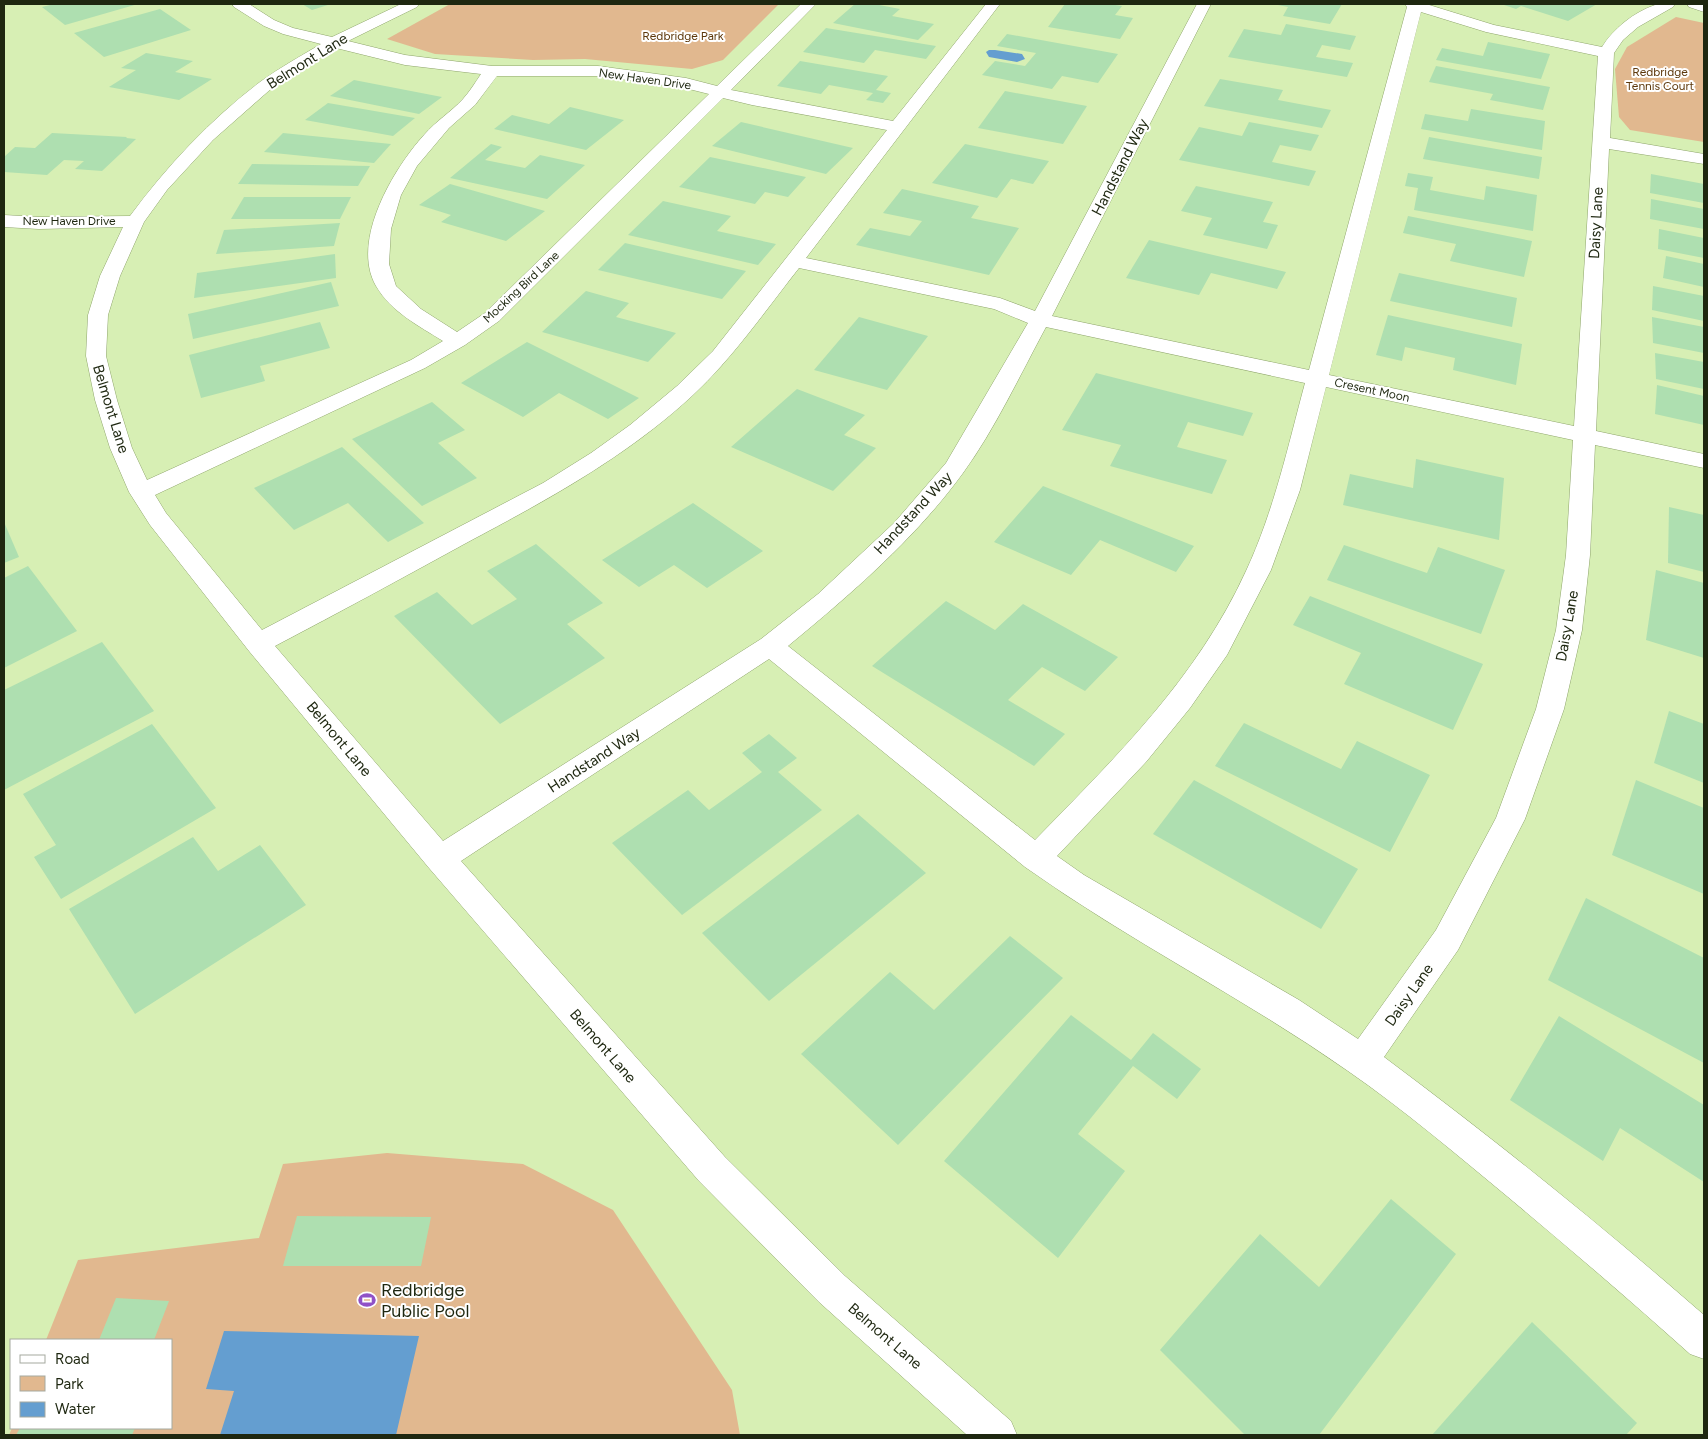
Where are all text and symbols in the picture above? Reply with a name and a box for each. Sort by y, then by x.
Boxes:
street label: Belmont Lane [263,29,351,93]
park label: Redbridge Park [642,29,724,43]
park label: Redbridge Tennis Court [1626,65,1694,93]
street label: New Haven Drive [598,66,693,92]
street label: Handstand Way [1088,115,1152,219]
street label: Daisy Lane [1585,187,1607,259]
street label: New Haven Drive [22,214,116,228]
street label: Mocking Bird Lane [480,248,562,326]
street label: Belmont Lane [89,362,133,456]
street label: Cresent Moon [1333,375,1411,405]
street label: Handstand Way [870,468,956,558]
street label: Daisy Lane [1552,589,1582,663]
street label: Belmont Lane [303,698,375,780]
street label: Handstand Way [544,723,644,797]
street label: Daisy Lane [1381,960,1437,1030]
street label: Belmont Lane [566,1005,640,1087]
place label: Redbridge Public Pool [381,1279,469,1322]
sports icon: Redbridge Public Pool [357,1290,377,1310]
street label: Belmont Lane [844,1299,926,1373]
legend [10,1339,172,1429]
text: Road [55,1350,90,1368]
text: Park [55,1375,84,1393]
text: Water [55,1400,95,1418]

